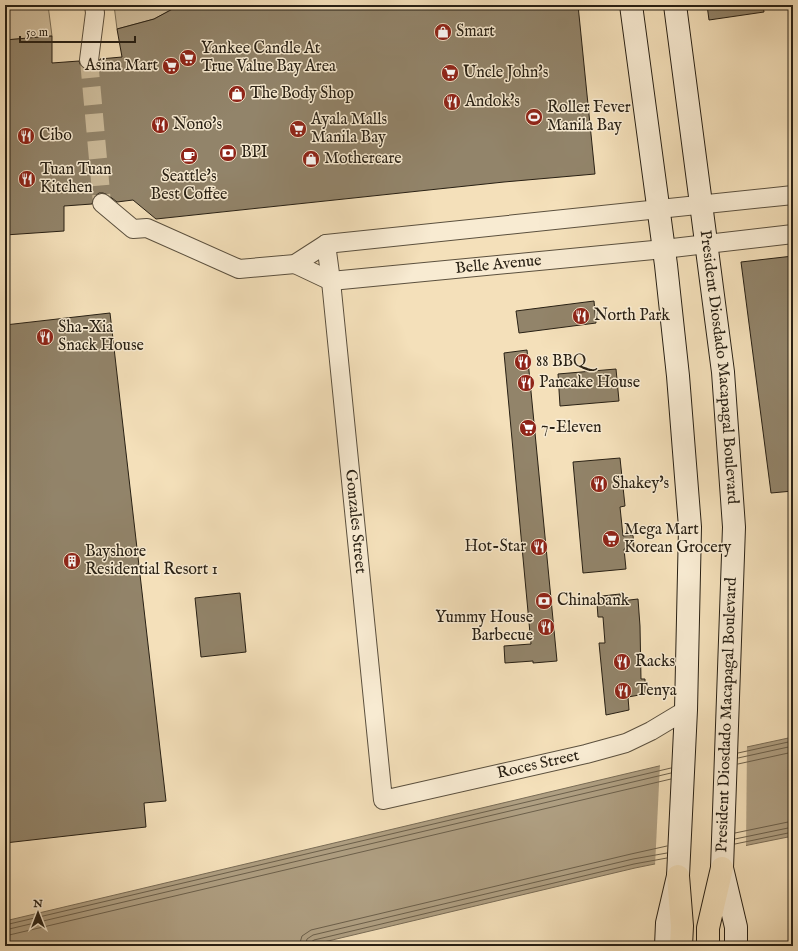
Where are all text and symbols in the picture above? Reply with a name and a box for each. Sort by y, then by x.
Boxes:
scale bar [20,18,135,44]
shop icon: Smart [433,22,453,42]
place label: Smart [456,22,495,42]
text: 50 m [26,25,48,40]
place label: Yankee Candle At True Value Bay Area [201,39,336,77]
supermarket icon: Yankee Candle At True Value Bay Area [178,48,198,68]
place label: Asina Mart [84,56,159,76]
supermarket icon: Asina Mart [161,56,181,76]
supermarket icon: Uncle John's [440,63,460,83]
place label: Uncle John's [463,63,549,83]
shop icon: The Body Shop [227,84,247,104]
place label: The Body Shop [250,84,354,104]
restaurant icon: Andok's [442,92,462,112]
place label: Andok's [464,92,520,112]
place label: Roller Fever Manila Bay [547,98,631,136]
sports icon: Roller Fever Manila Bay [524,107,544,127]
place label: Ayala Malls Manila Bay [310,110,388,148]
restaurant icon: Nono's [150,115,170,135]
place label: Nono's [173,115,222,135]
supermarket icon: Ayala Malls Manila Bay [288,119,308,139]
restaurant icon: Cibo [16,126,36,146]
place label: Cibo [39,126,72,146]
bank icon: BPI [218,143,238,163]
place label: BPI [241,143,268,163]
cafe icon: Seattle's Best Coffee [179,146,199,166]
shop icon: Mothercare [301,149,321,169]
place label: Mothercare [324,149,402,169]
place label: Tuan Tuan Kitchen [40,160,112,198]
place label: Seattle's Best Coffee [151,167,227,205]
restaurant icon: Tuan Tuan Kitchen [17,169,37,189]
street label: President Diosdado Macapagal Boulevard [695,229,742,505]
street label: Belle Avenue [454,251,542,279]
restaurant icon: North Park [571,306,591,326]
place label: North Park [594,306,670,326]
place label: Sha-Xia Snack House [58,318,144,356]
restaurant icon: Sha-Xia Snack House [35,327,55,347]
restaurant icon: 88 BBQ [513,352,533,372]
place label: 88 BBQ [536,352,598,372]
restaurant icon: Pancake House [516,373,536,393]
place label: Pancake House [539,373,640,393]
supermarket icon: 7-Eleven [518,418,538,438]
place label: 7-Eleven [541,418,602,438]
street label: Gonzales Street [340,468,370,575]
restaurant icon: Shakey's [589,474,609,494]
place label: Shakey's [612,474,670,494]
place label: Mega Mart Korean Grocery [624,520,732,558]
supermarket icon: Mega Mart Korean Grocery [601,529,621,549]
place label: Hot-Star [464,537,526,557]
restaurant icon: Hot-Star [529,537,549,557]
place label: Bayshore Residential Resort 1 [85,542,218,580]
building icon: Bayshore Residential Resort 1 [62,551,82,571]
street label: President Diosdado Macapagal Boulevard [712,577,742,853]
bank icon: Chinabank [534,591,554,611]
place label: Chinabank [557,591,630,611]
place label: Yummy House Barbecue [435,608,533,646]
restaurant icon: Yummy House Barbecue [536,617,556,637]
restaurant icon: Racks [612,652,632,672]
place label: Racks [635,652,675,672]
restaurant icon: Tenya [613,681,633,701]
place label: Tenya [636,681,677,701]
street label: Roces Street [495,746,582,784]
north arrow [18,893,58,933]
text: N [32,897,43,911]

